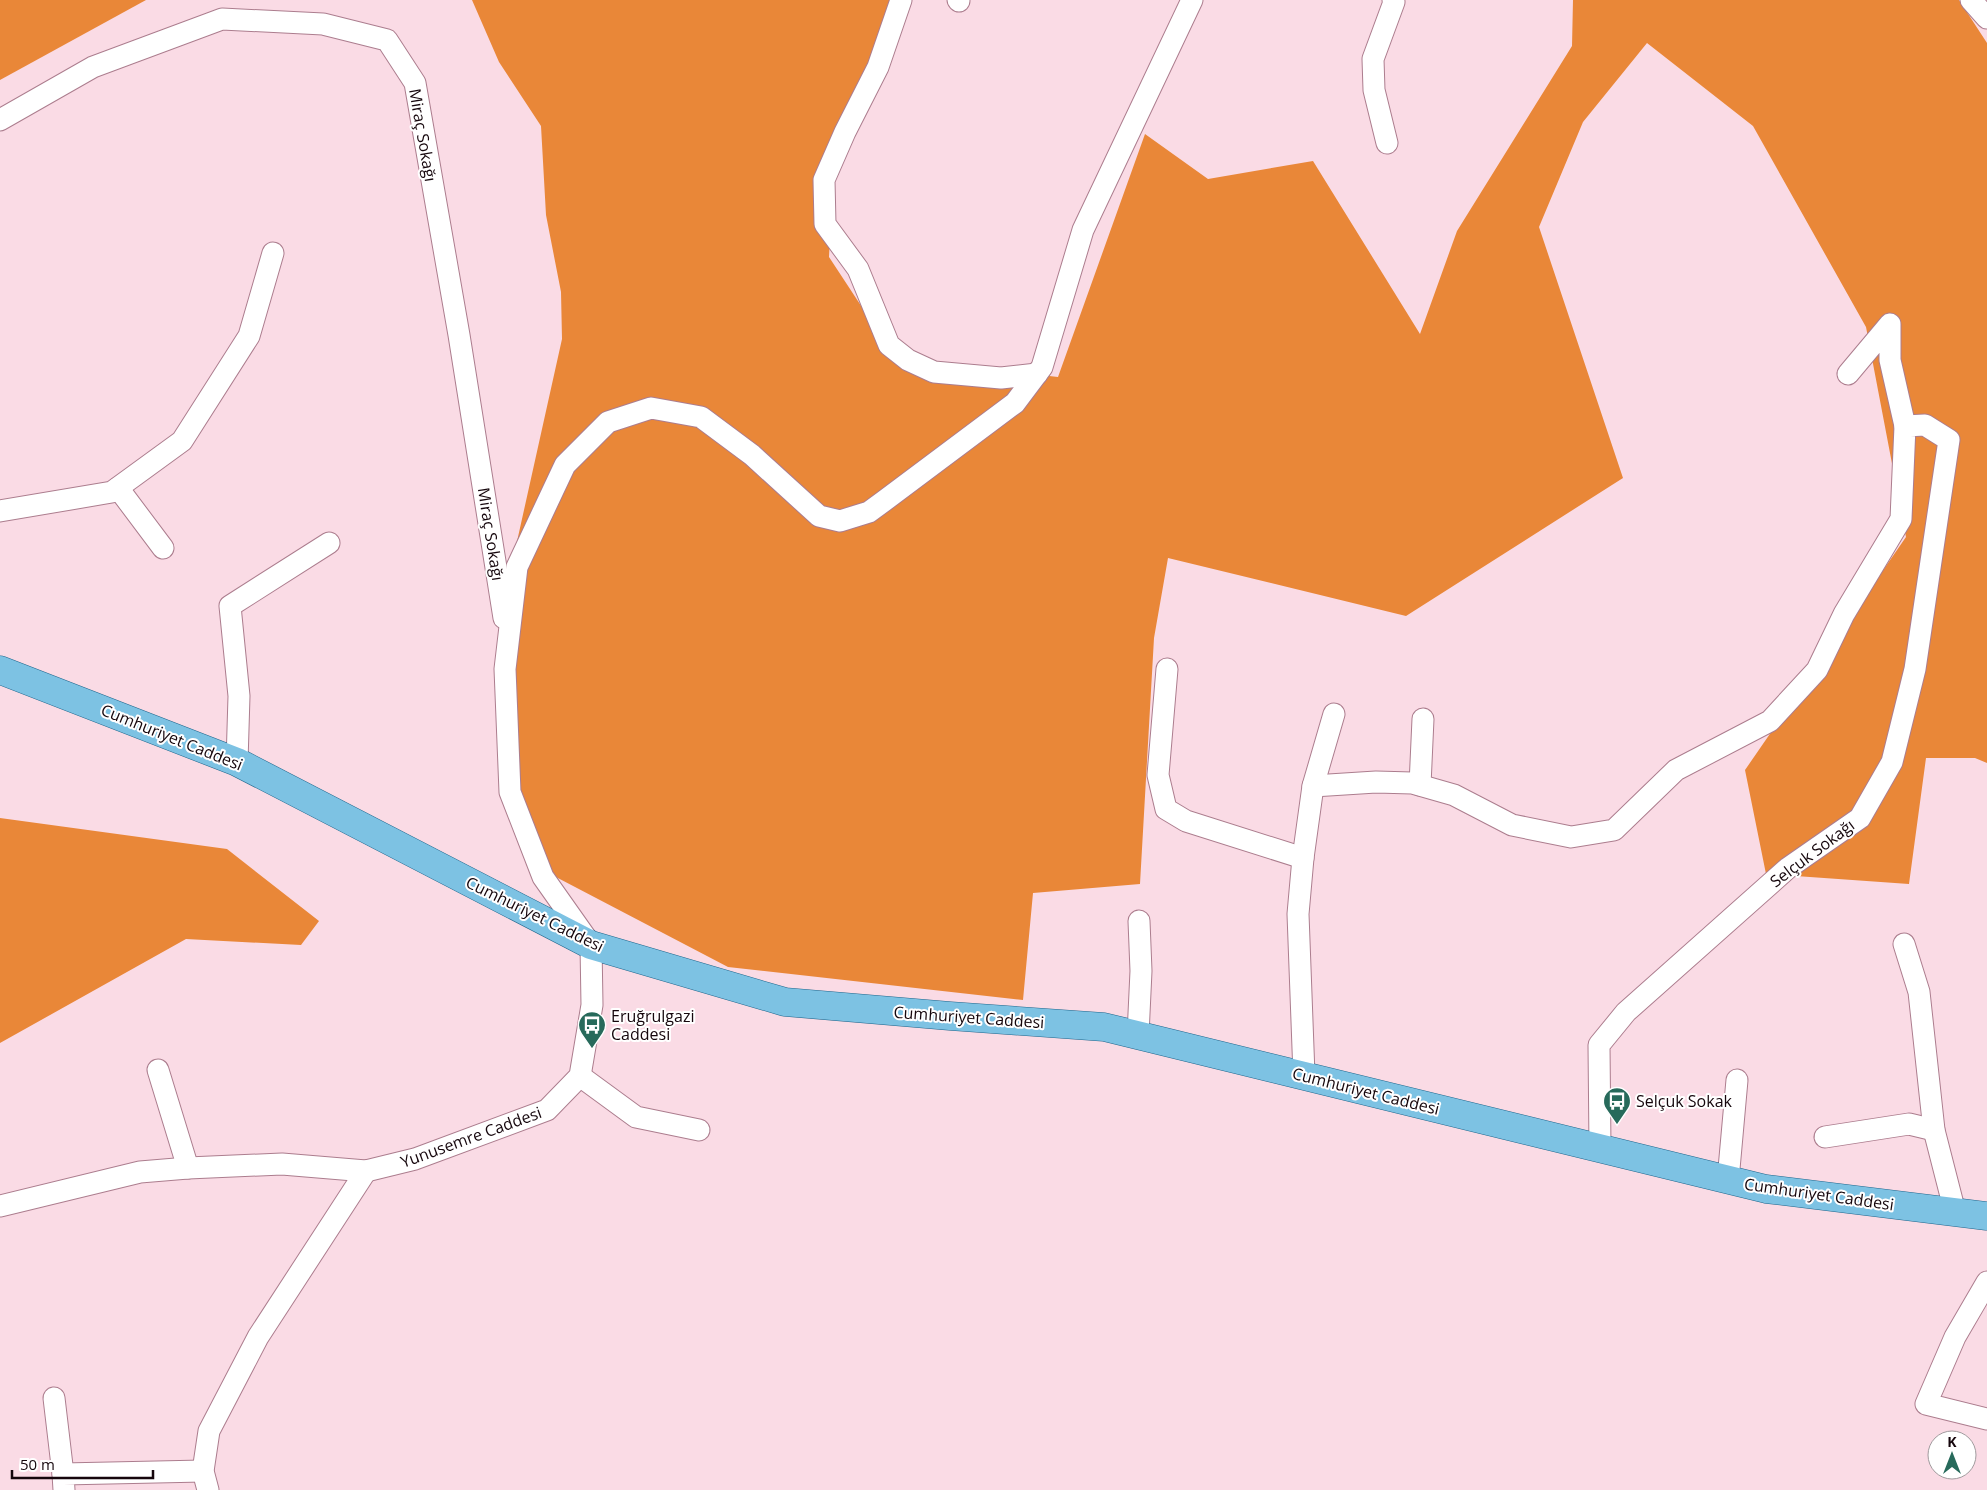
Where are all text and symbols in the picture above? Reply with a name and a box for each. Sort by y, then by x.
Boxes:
street label: Miraç Sokağı [404,87,442,183]
street label: Miraç Sokağı [473,486,509,582]
street label: Cumhuriyet Caddesi [98,699,246,775]
street label: Selçuk Sokağı [1765,814,1859,892]
street label: Cumhuriyet Caddesi [462,871,608,957]
street label: Cumhuriyet Caddesi [893,1001,1045,1033]
place label: Eruğrulgazi Caddesi [611,1005,694,1045]
bus stop icon: Eruğrulgazi Caddesi [577,1010,607,1049]
street label: Cumhuriyet Caddesi [1290,1062,1442,1120]
bus stop icon: Selçuk Sokak [1602,1086,1632,1125]
place label: Selçuk Sokak [1636,1090,1733,1112]
street label: Yunusemre Caddesi [397,1101,545,1173]
street label: Cumhuriyet Caddesi [1743,1173,1895,1215]
north arrow [1927,1430,1977,1480]
text: K [1947,1432,1957,1451]
scale bar [12,1448,154,1480]
text: 50 m [20,1454,55,1474]

